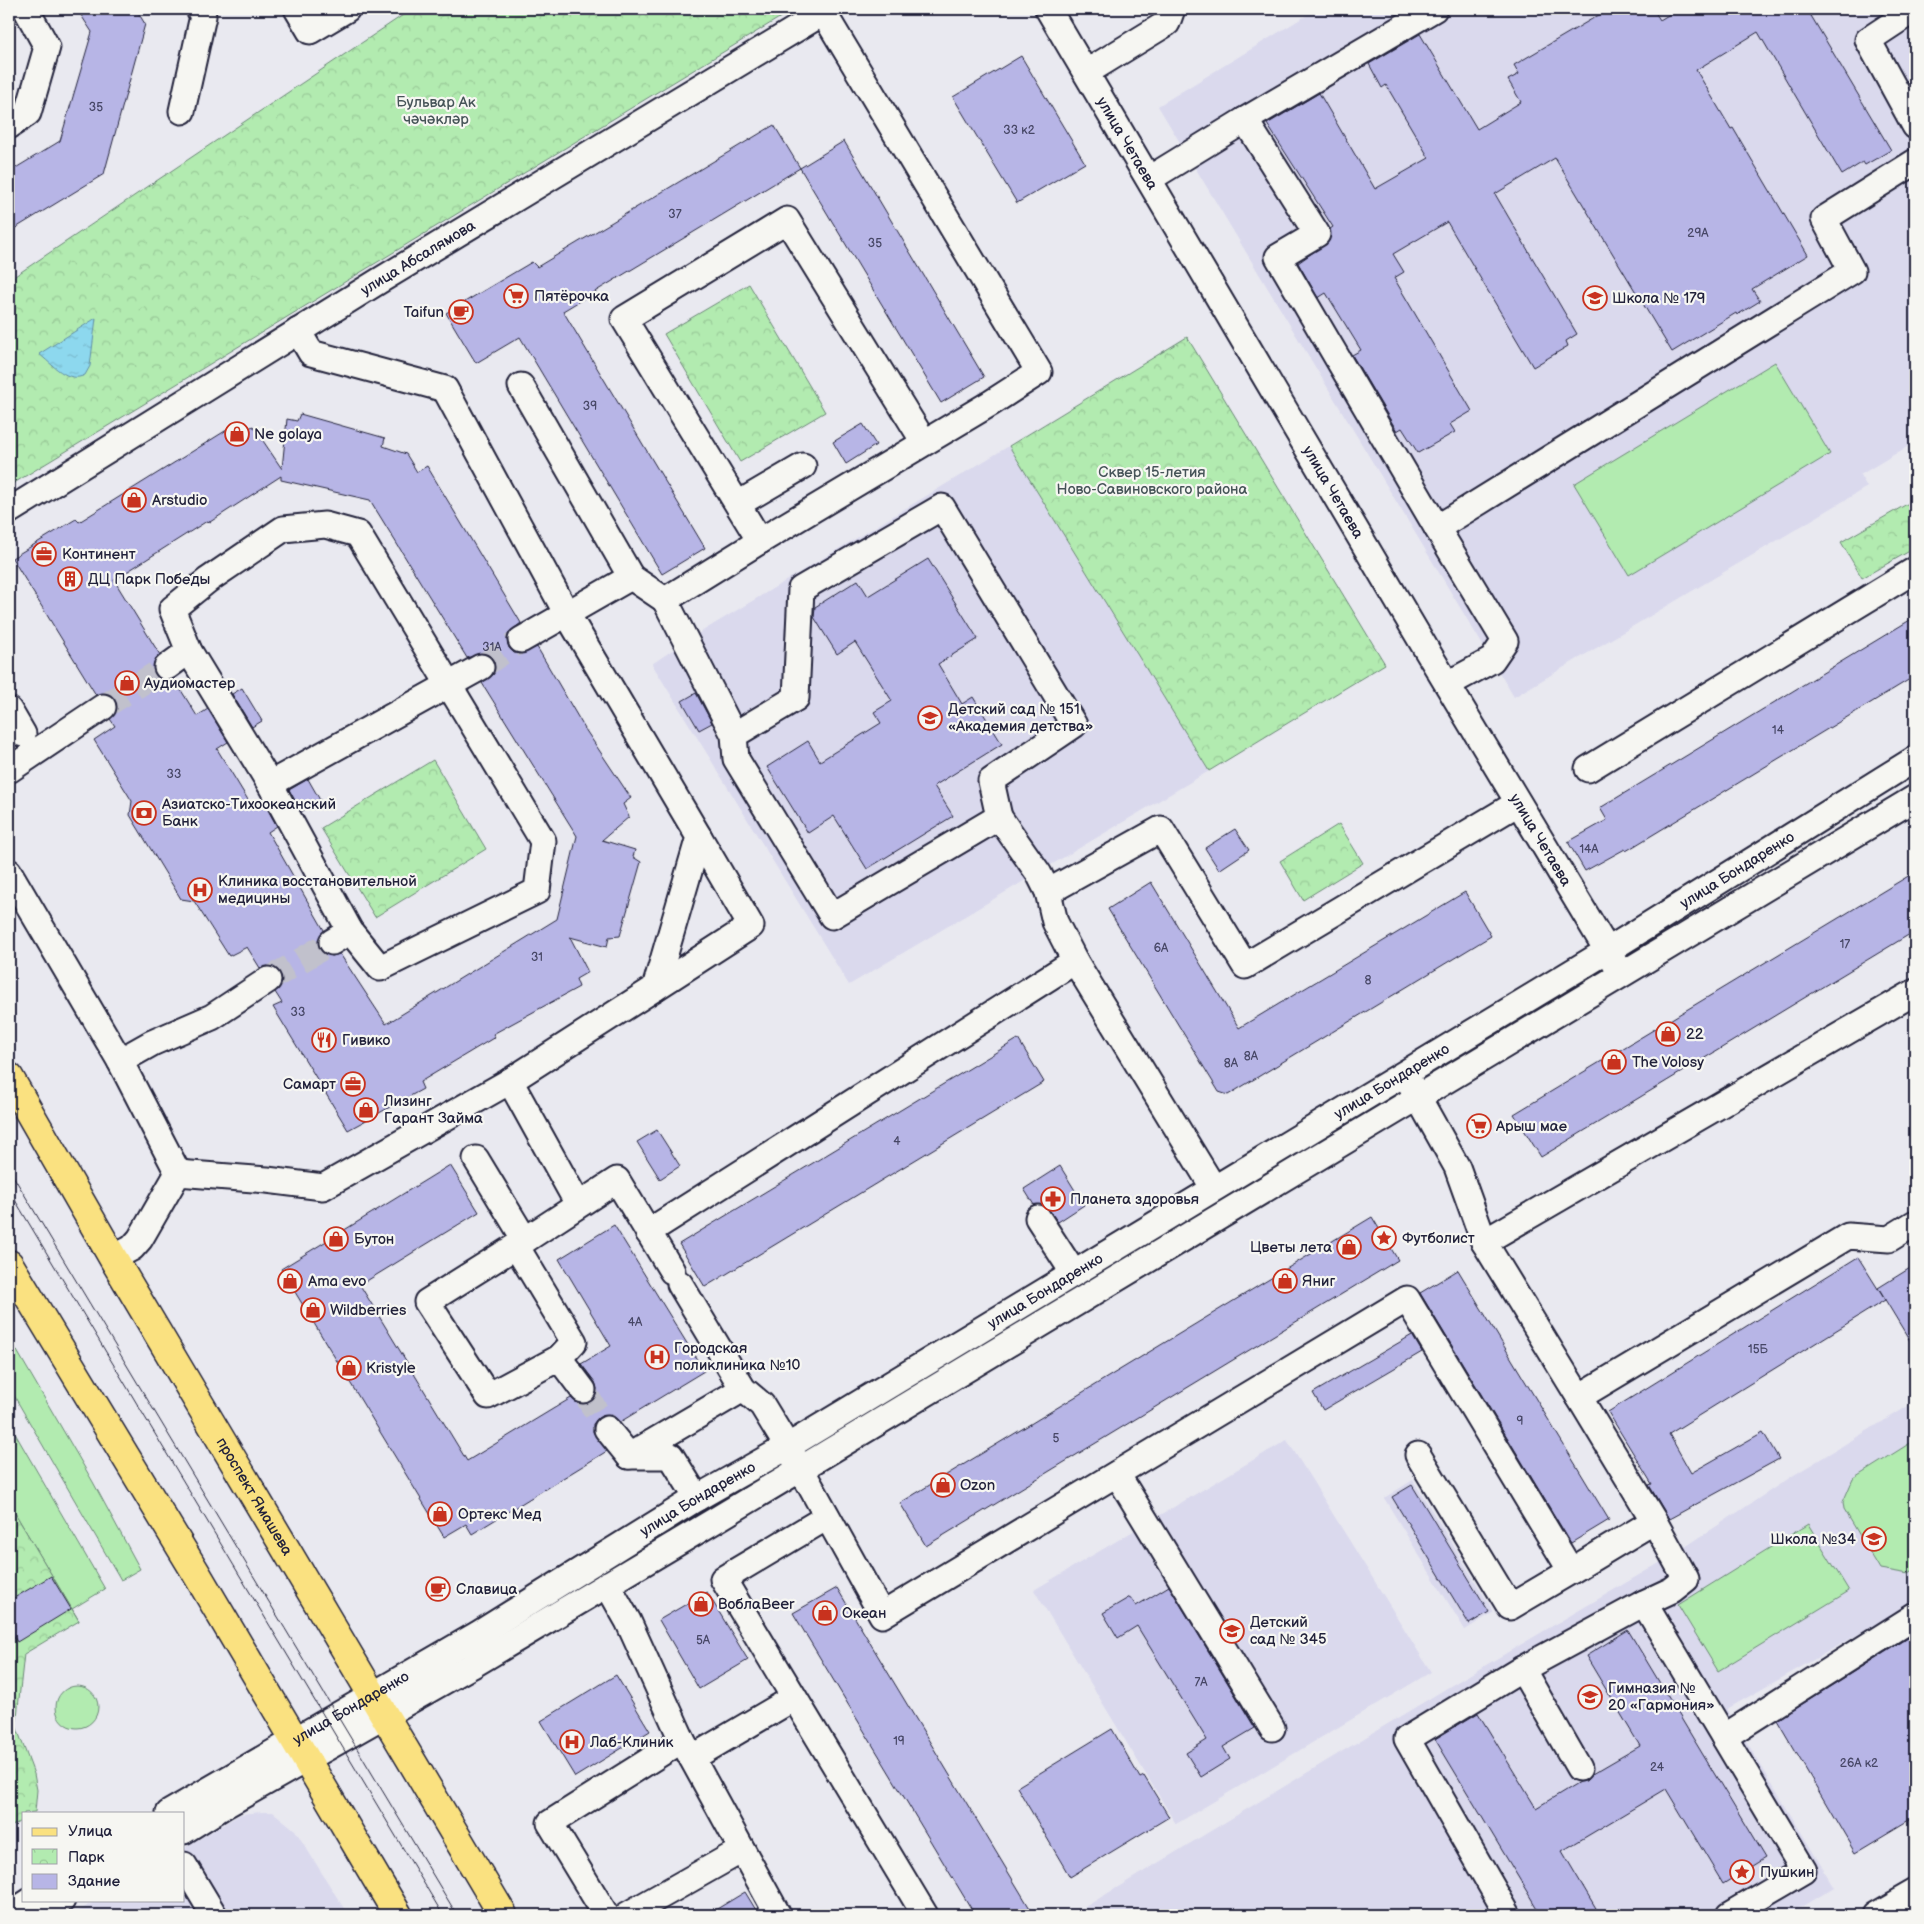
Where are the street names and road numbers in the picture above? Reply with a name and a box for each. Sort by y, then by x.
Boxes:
street label: улица Четаева [1093,93,1162,193]
street label: улица Абсалямова [357,216,479,300]
street label: улица Четаева [1299,442,1368,542]
street label: улица Четаева [1506,790,1576,890]
street label: улица Бондаренко [1676,827,1798,913]
street label: улица Бондаренко [1331,1039,1453,1123]
street label: улица Бондаренко [984,1249,1106,1333]
street label: проспект Ямашева [212,1434,297,1559]
street label: улица Бондаренко [636,1457,759,1541]
street label: улица Бондаренко [289,1667,412,1749]

